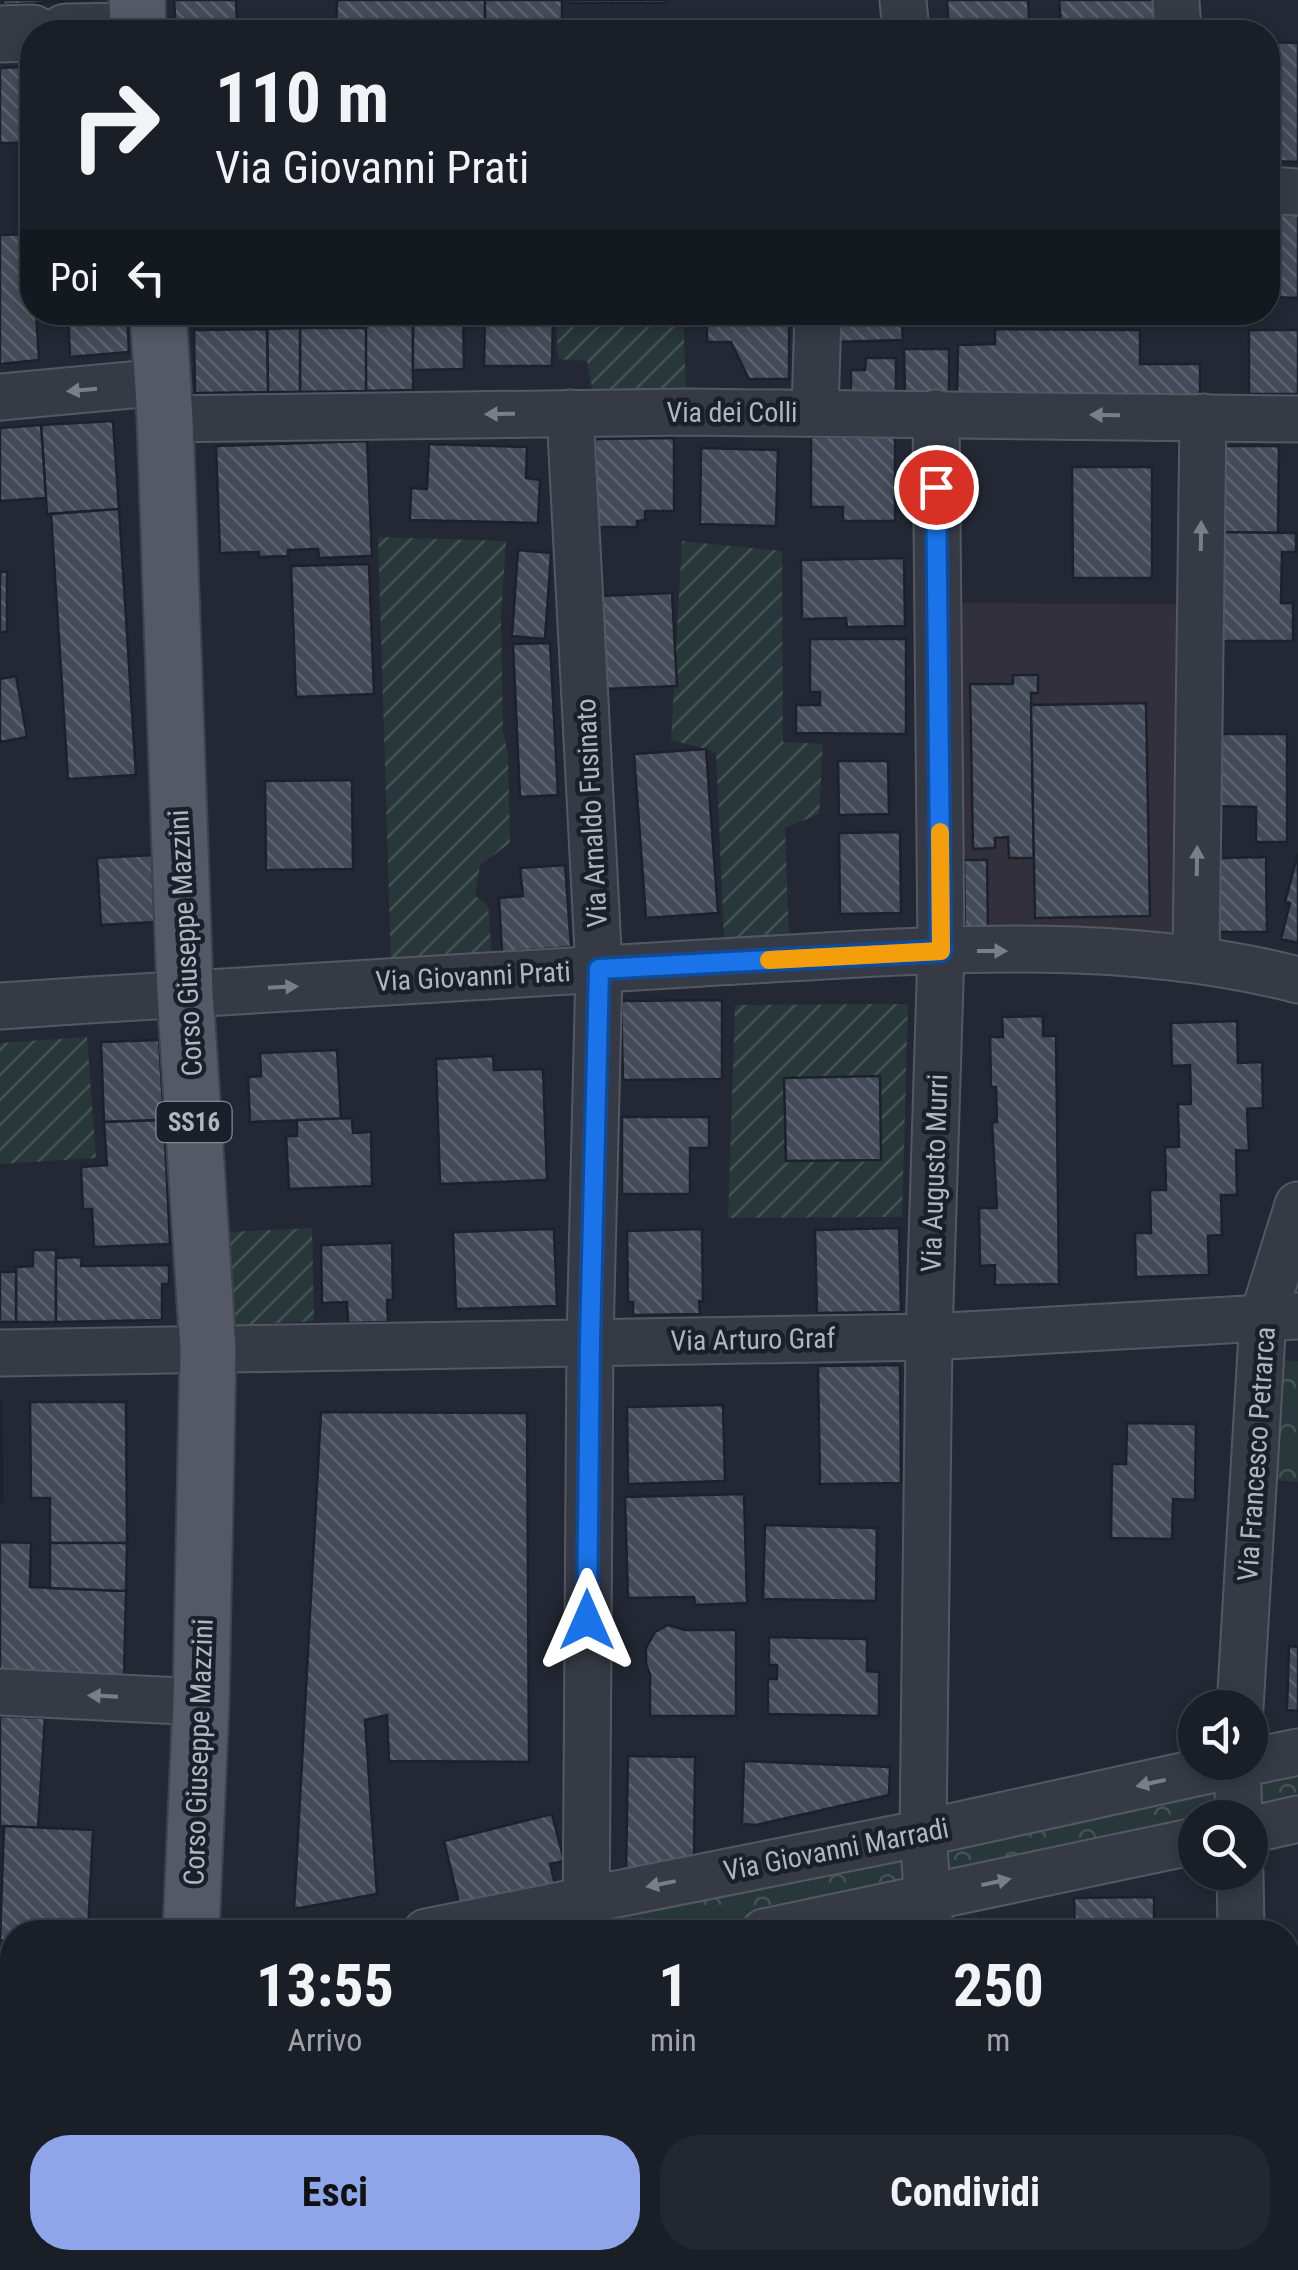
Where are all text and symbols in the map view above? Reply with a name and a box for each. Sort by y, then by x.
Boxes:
text: 110 m [215,57,389,139]
icon: right [50,60,180,190]
text: Via Giovanni Prati [215,141,529,194]
icon: left [119,250,174,305]
text: Poi [50,256,99,300]
one-way arrow [65,382,97,398]
street label: Via dei Colli [666,396,798,429]
one-way arrow [484,407,516,423]
one-way arrow [1089,407,1121,423]
pin [894,445,979,530]
icon: arrive [909,460,964,515]
one-way arrow [1194,519,1210,551]
street label: Via Arnaldo Fusinato [569,698,614,928]
street label: Corso Giuseppe Mazzini [162,809,209,1077]
one-way arrow [1189,844,1205,876]
one-way arrow [976,944,1008,960]
street label: Via Giovanni Prati [375,955,572,998]
one-way arrow [267,979,299,995]
street label: Via Augusto Murri [915,1073,954,1273]
road number: SS16 [156,1102,232,1142]
street label: Via Arturo Graf [670,1322,836,1357]
street label: Via Francesco Petrarca [1231,1326,1282,1582]
position arrow [535,1568,639,1672]
street label: Corso Giuseppe Mazzini [177,1618,220,1886]
one-way arrow [87,1688,119,1704]
map controls [1178,1690,1268,1890]
button: sound [1178,1690,1268,1780]
one-way arrow [1135,1776,1166,1791]
button: search [1178,1800,1268,1890]
street label: Via Giovanni Marradi [721,1811,952,1888]
one-way arrow [981,1874,1012,1890]
one-way arrow [645,1876,676,1892]
text: 13:55 [256,1950,394,2021]
text: 1 [658,1950,689,2021]
text: 250 [953,1950,1044,2021]
text: Arrivo [288,2021,362,2059]
text: min [650,2021,697,2059]
text: m [986,2021,1010,2059]
button: Esci [30,2135,640,2250]
button: Condividi [660,2135,1270,2250]

